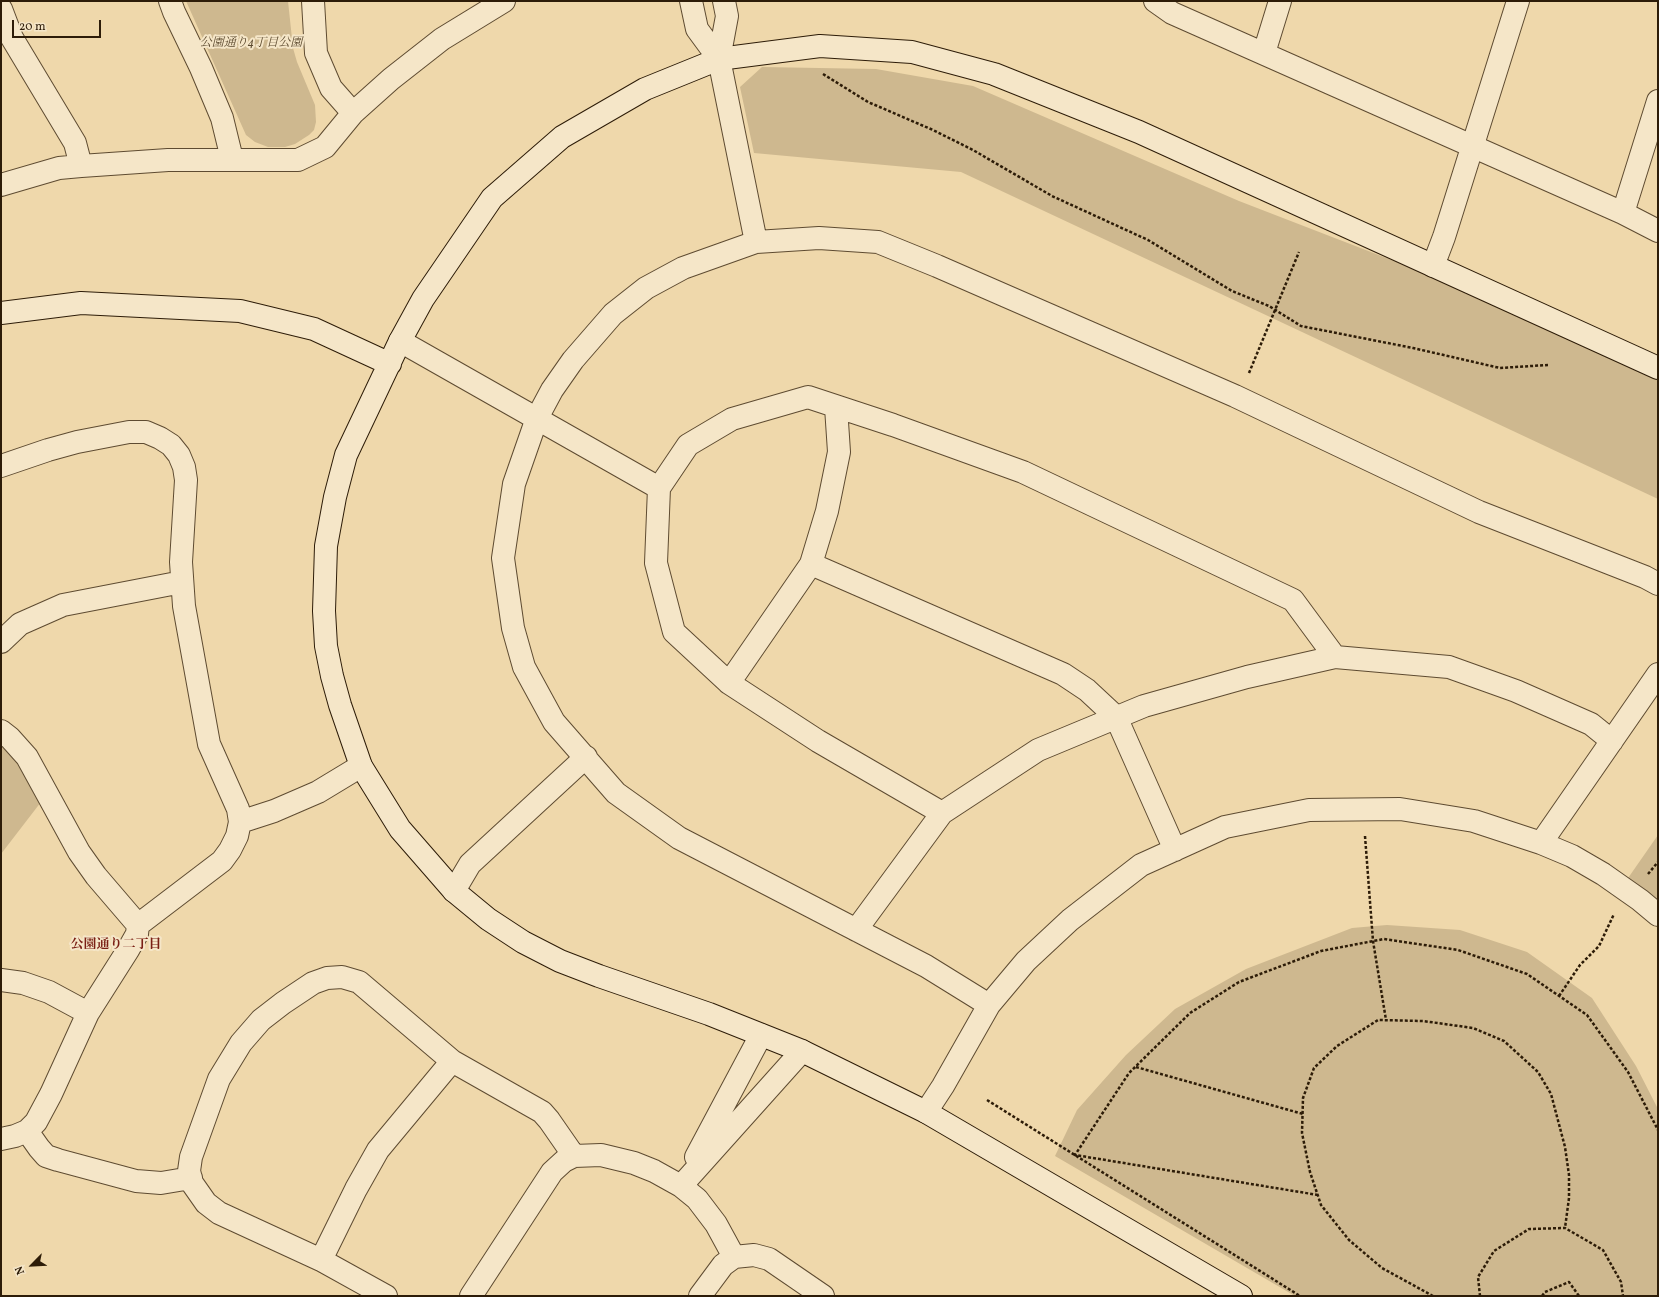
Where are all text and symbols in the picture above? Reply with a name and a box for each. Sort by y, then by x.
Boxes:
scale bar [14,12,103,38]
text: 20 m [19,19,46,35]
park label: 公園通り4丁目公園 [200,37,302,51]
district label: 公園通り二丁目 [71,938,161,954]
north arrow [12,1245,52,1285]
text: N [12,1263,29,1277]

